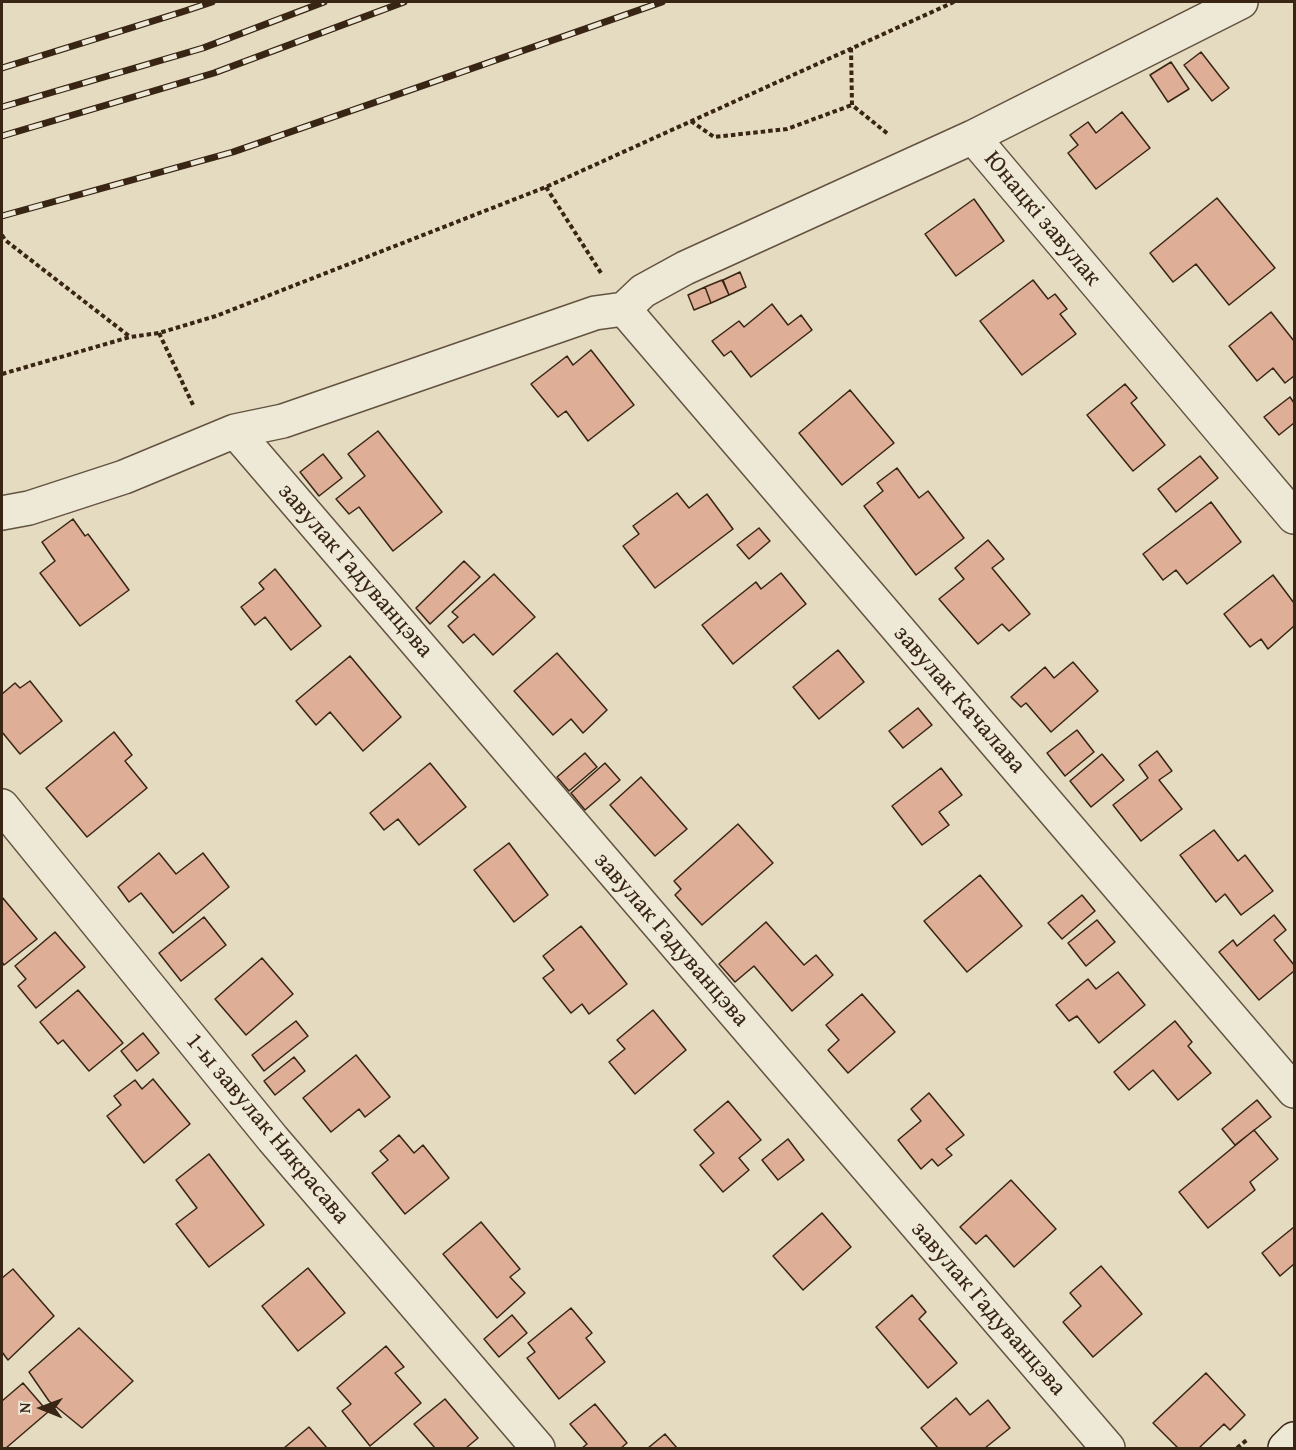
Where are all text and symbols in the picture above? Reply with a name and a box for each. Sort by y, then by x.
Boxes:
street label: Юнацкі завулак [977,146,1107,292]
street label: завулак Гадуванцэва [271,478,439,664]
street label: завулак Качалава [887,620,1031,780]
street label: завулак Гадуванцэва [587,847,755,1033]
street label: 1-ы завулак Някрасава [179,1028,355,1230]
street label: завулак Гадуванцэва [904,1216,1072,1402]
north arrow [12,1378,72,1438]
text: N [12,1402,36,1413]

